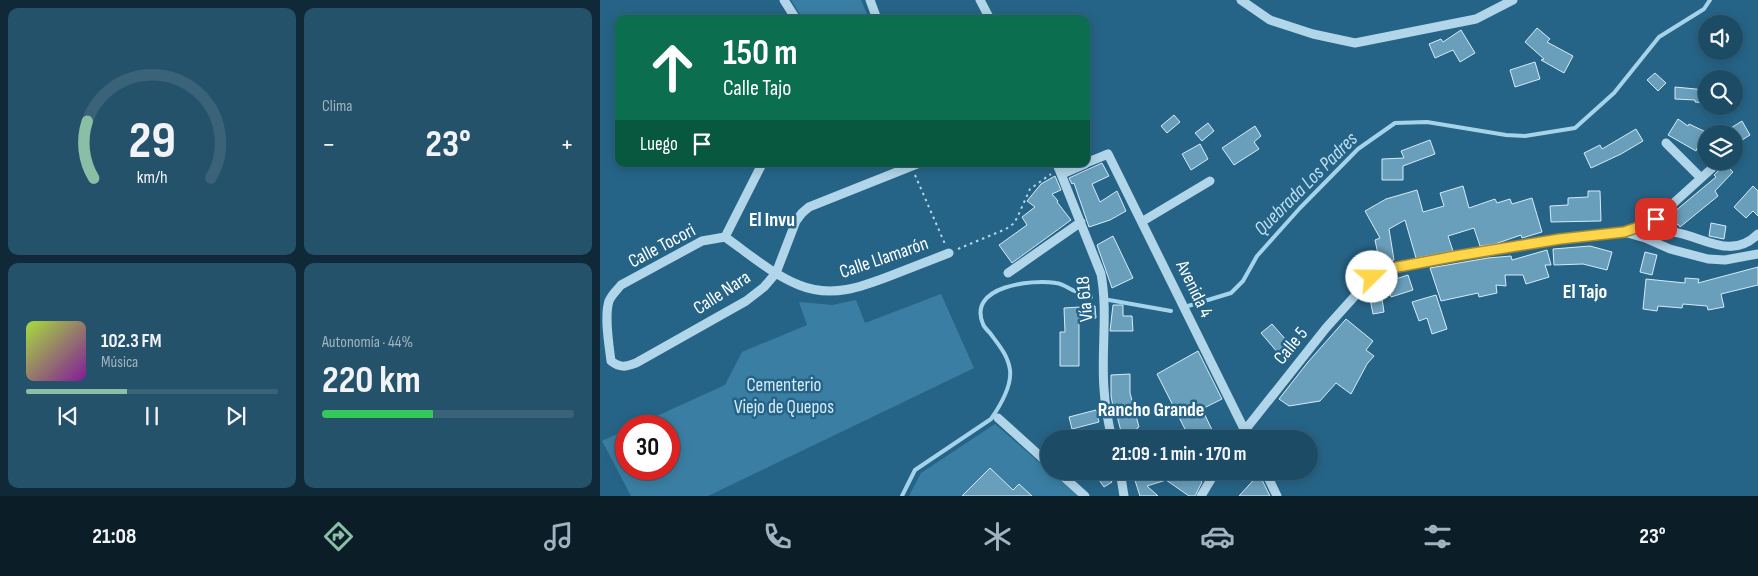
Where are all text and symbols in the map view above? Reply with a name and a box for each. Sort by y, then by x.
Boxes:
map controls [1698,15,1743,170]
button: sound [1698,15,1743,60]
text: 150 m [723,32,797,75]
icon: ahead [640,35,705,100]
button: search [1698,70,1743,115]
text: Calle Tajo [723,75,791,102]
text: Clima [322,97,352,116]
text: 29 [128,110,176,173]
text: 23° [425,122,471,167]
button: layers [1698,125,1743,170]
water label: Quebrada Los Padres [1249,127,1363,241]
text: − [322,128,336,161]
text: + [560,128,574,161]
icon: arrive [688,130,716,158]
text: Luego [640,133,678,156]
text: km/h [137,167,167,188]
pin [1635,198,1677,240]
icon: arrive [1642,205,1670,233]
district label: El Invu [749,208,795,232]
street label: Calle Tocori [625,219,699,273]
street label: Calle Llamarón [837,232,931,284]
position arrow [1345,250,1397,302]
street label: Avenida 4 [1170,256,1218,321]
street label: Calle Nara [689,266,755,320]
street label: Vía 618 [1072,275,1098,323]
district label: El Tajo [1563,280,1607,304]
street label: Calle 5 [1269,323,1313,369]
text: 102.3 FM [101,330,162,353]
text: Autonomía · 44% [322,333,413,352]
text: Música [101,353,138,372]
text: 220 km [322,358,421,403]
park label: Cementerio Viejo de Quepos [734,374,834,419]
district label: Rancho Grande [1098,398,1204,422]
icon: previous [54,402,82,430]
icon: pause [138,402,166,430]
icon: next [222,402,250,430]
speed limit sign: 30 [615,415,680,480]
text: 21:09 · 1 min · 170 m [1112,443,1246,466]
icon: directions [321,519,356,554]
icon: music [541,519,576,554]
icon: phone [760,519,795,554]
icon: climate [980,519,1015,554]
icon: car [1200,519,1235,554]
icon: filters [1420,519,1455,554]
text: 21:08 [92,523,136,550]
text: 23° [1639,523,1666,550]

